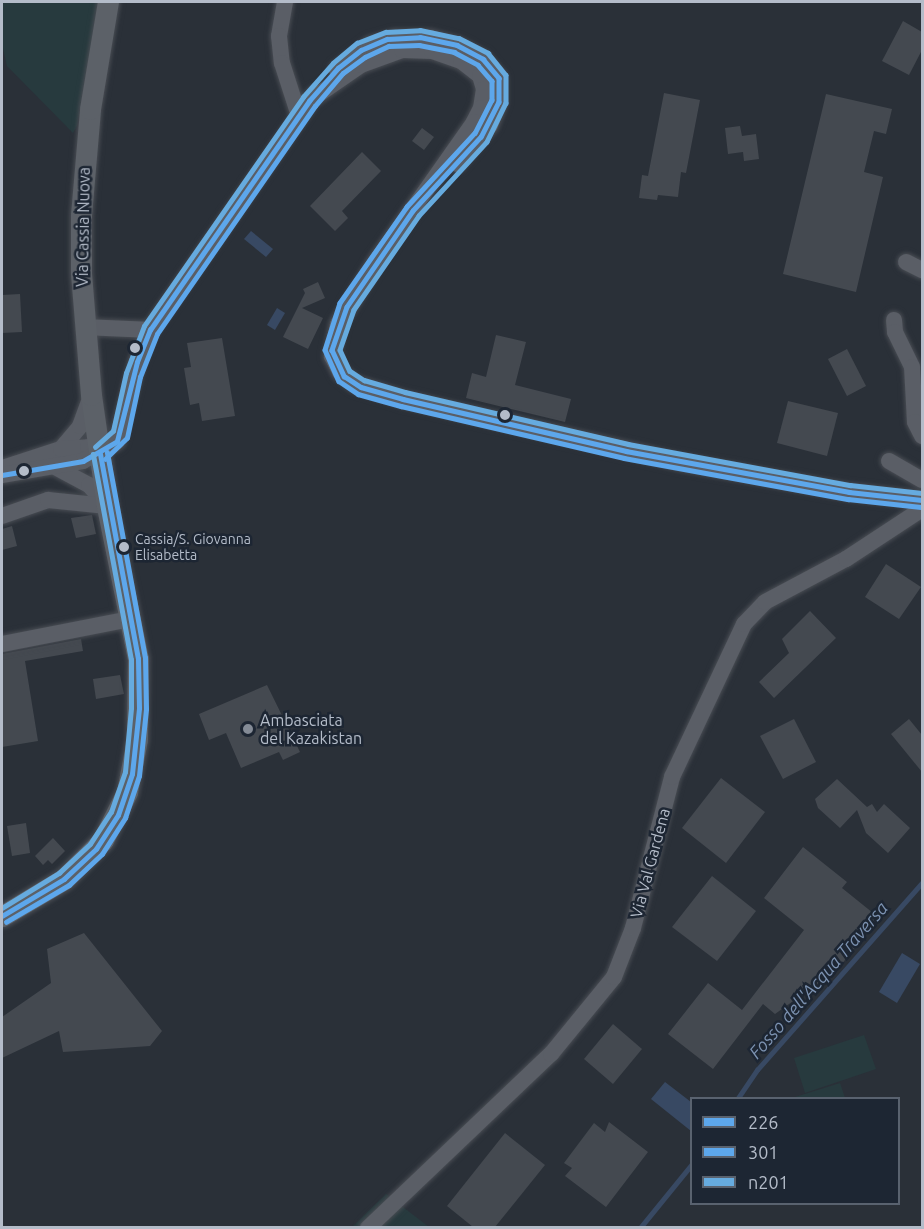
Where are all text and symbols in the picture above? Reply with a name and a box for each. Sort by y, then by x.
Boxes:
street label: Via Cassia Nuova [72,167,94,287]
unlabelled marker [129,342,141,354]
unlabelled marker [499,409,511,421]
unlabelled marker [18,465,30,477]
place label: Cassia/S. Giovanna Elisabetta [135,531,251,564]
marker: Cassia/S. Giovanna Elisabetta [118,541,130,553]
place label: Ambasciata del Kazakistan [260,710,362,748]
marker: Ambasciata del Kazakistan [241,722,255,736]
street label: Via Val Gardena [626,806,674,920]
water label: Fosso dell'Acqua Traversa [744,897,892,1063]
legend [690,1097,900,1205]
text: 226 [748,1112,778,1132]
text: 301 [748,1142,778,1162]
text: n201 [748,1172,789,1192]

